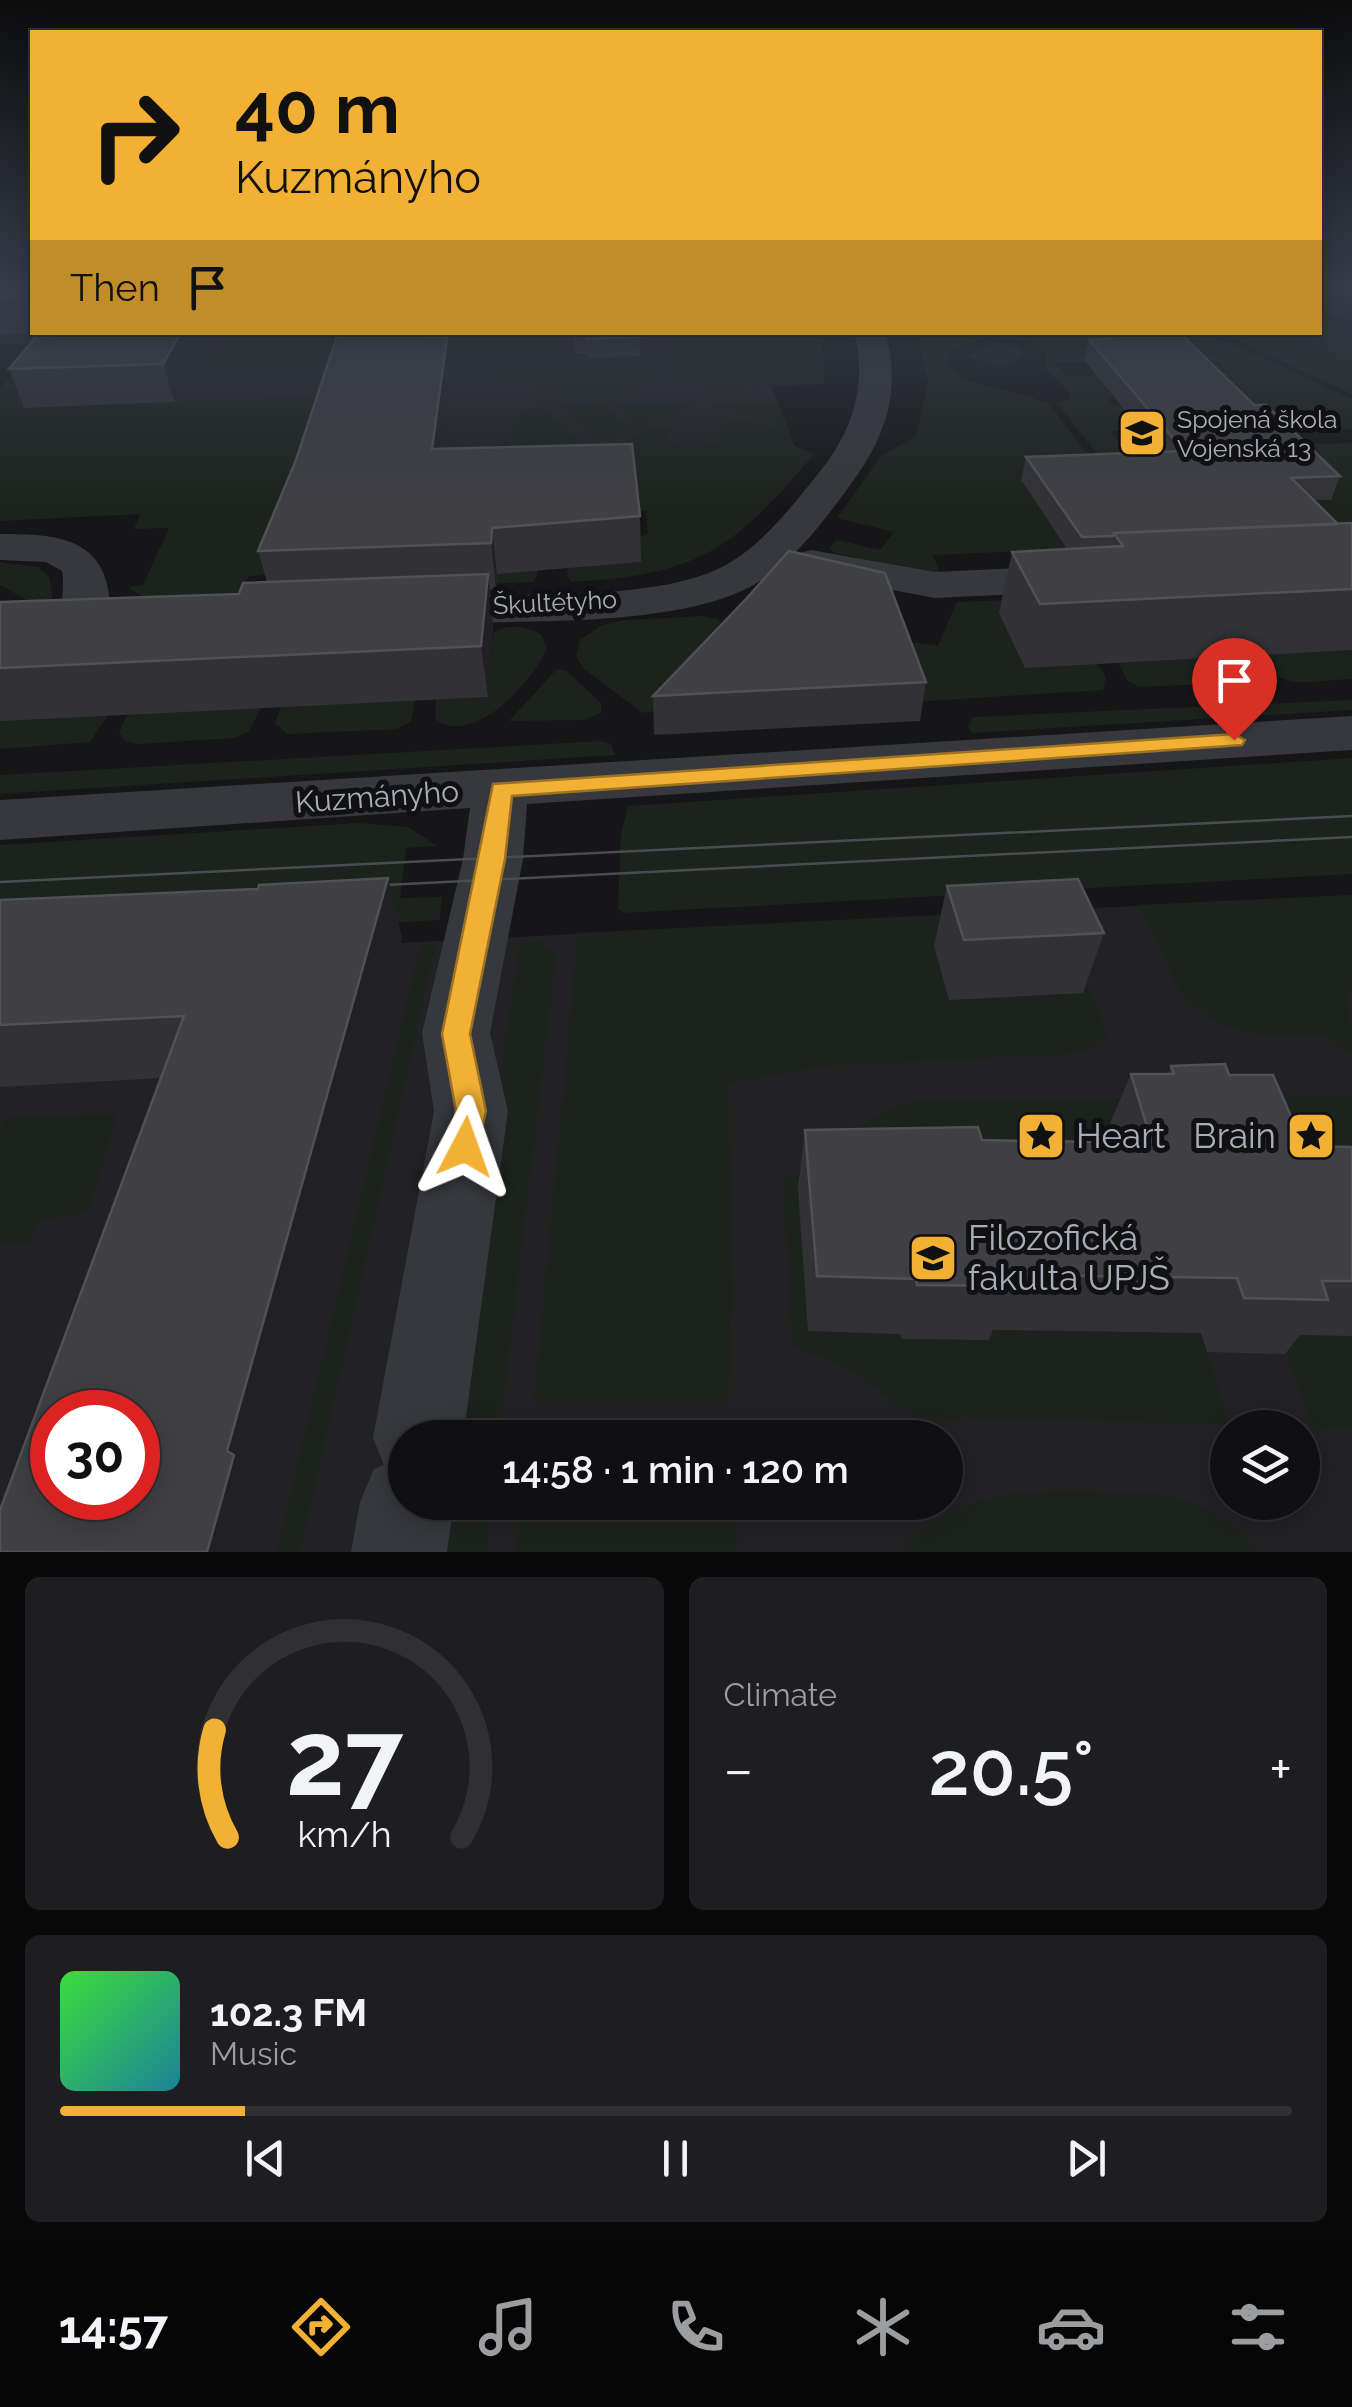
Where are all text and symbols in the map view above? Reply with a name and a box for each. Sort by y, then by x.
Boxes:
text: 40 m [235,67,400,149]
icon: right [70,70,200,200]
text: Kuzmányho [235,151,481,204]
icon: arrive [180,260,235,315]
text: Then [70,265,160,310]
place label: Spojená škola Vojenská 13 [1177,404,1337,463]
school or university icon: Spojená škola Vojenská 13 [1116,407,1168,459]
street label: Škultétyho [492,584,618,620]
pin [1192,638,1277,741]
icon: arrive [1207,653,1262,708]
street label: Kuzmányho [294,773,460,820]
position arrow [413,1095,517,1199]
place icon: Heart [1015,1110,1067,1162]
place icon: Brain [1285,1110,1337,1162]
place label: Heart [1076,1115,1165,1156]
place label: Brain [1193,1115,1276,1156]
place label: Filozofická fakulta UPJŠ [968,1217,1170,1298]
school or university icon: Filozofická fakulta UPJŠ [907,1232,959,1284]
speed limit sign: 30 [30,1390,160,1520]
map controls [1210,1410,1320,1520]
button: layers [1210,1410,1320,1520]
text: 14:58 · 1 min · 120 m [502,1447,849,1492]
text: Climate [724,1676,837,1713]
text: 27 [286,1697,403,1819]
text: 20.5° [928,1724,1094,1813]
text: − [724,1737,753,1802]
text: + [1269,1737,1292,1802]
text: km/h [297,1813,391,1855]
text: 102.3 FM [210,1990,367,2035]
text: Music [210,2035,297,2072]
icon: previous [238,2131,293,2186]
icon: pause [648,2131,703,2186]
icon: next [1059,2131,1114,2186]
icon: directions [286,2292,356,2362]
icon: music [473,2292,543,2362]
icon: phone [661,2292,731,2362]
icon: climate [848,2292,918,2362]
icon: car [1036,2292,1106,2362]
icon: filters [1223,2292,1293,2362]
text: 14:57 [59,2301,168,2354]

